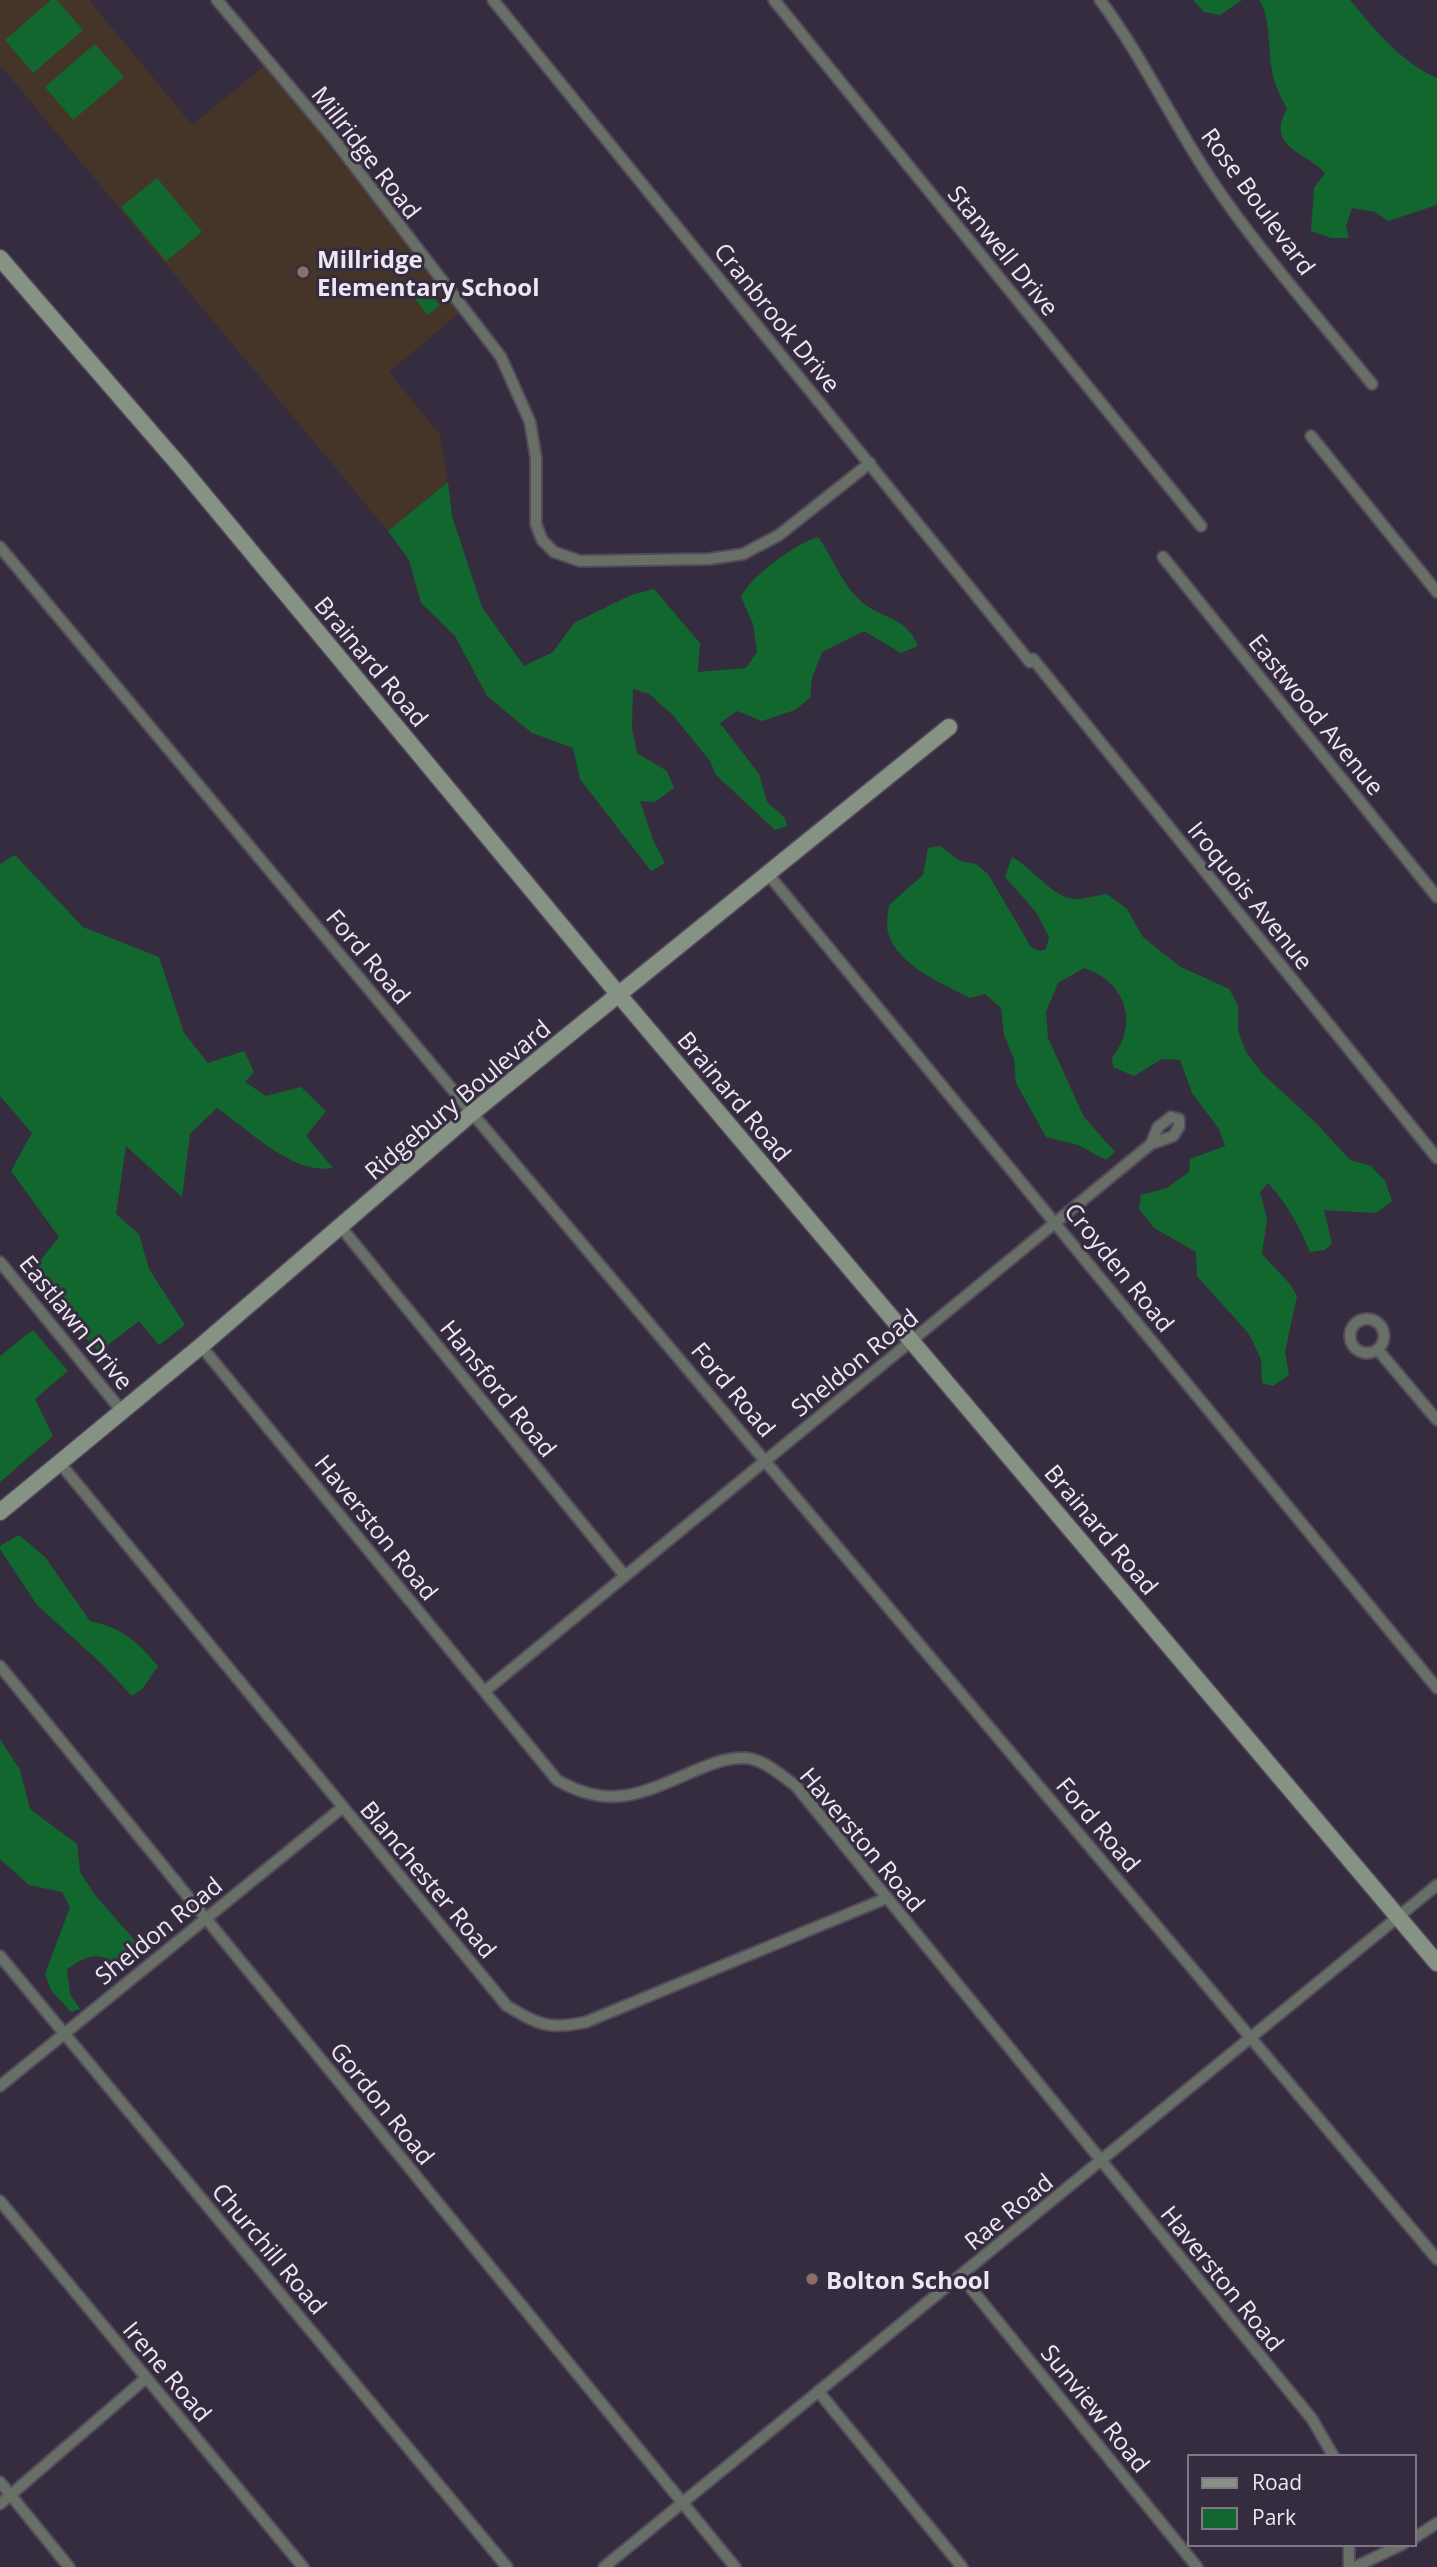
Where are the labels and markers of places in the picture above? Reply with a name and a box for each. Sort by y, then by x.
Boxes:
place label: Millridge Elementary School [317,242,540,303]
marker: Millridge Elementary School [295,264,311,280]
place label: Bolton School [826,2263,990,2296]
marker: Bolton School [804,2271,820,2287]

